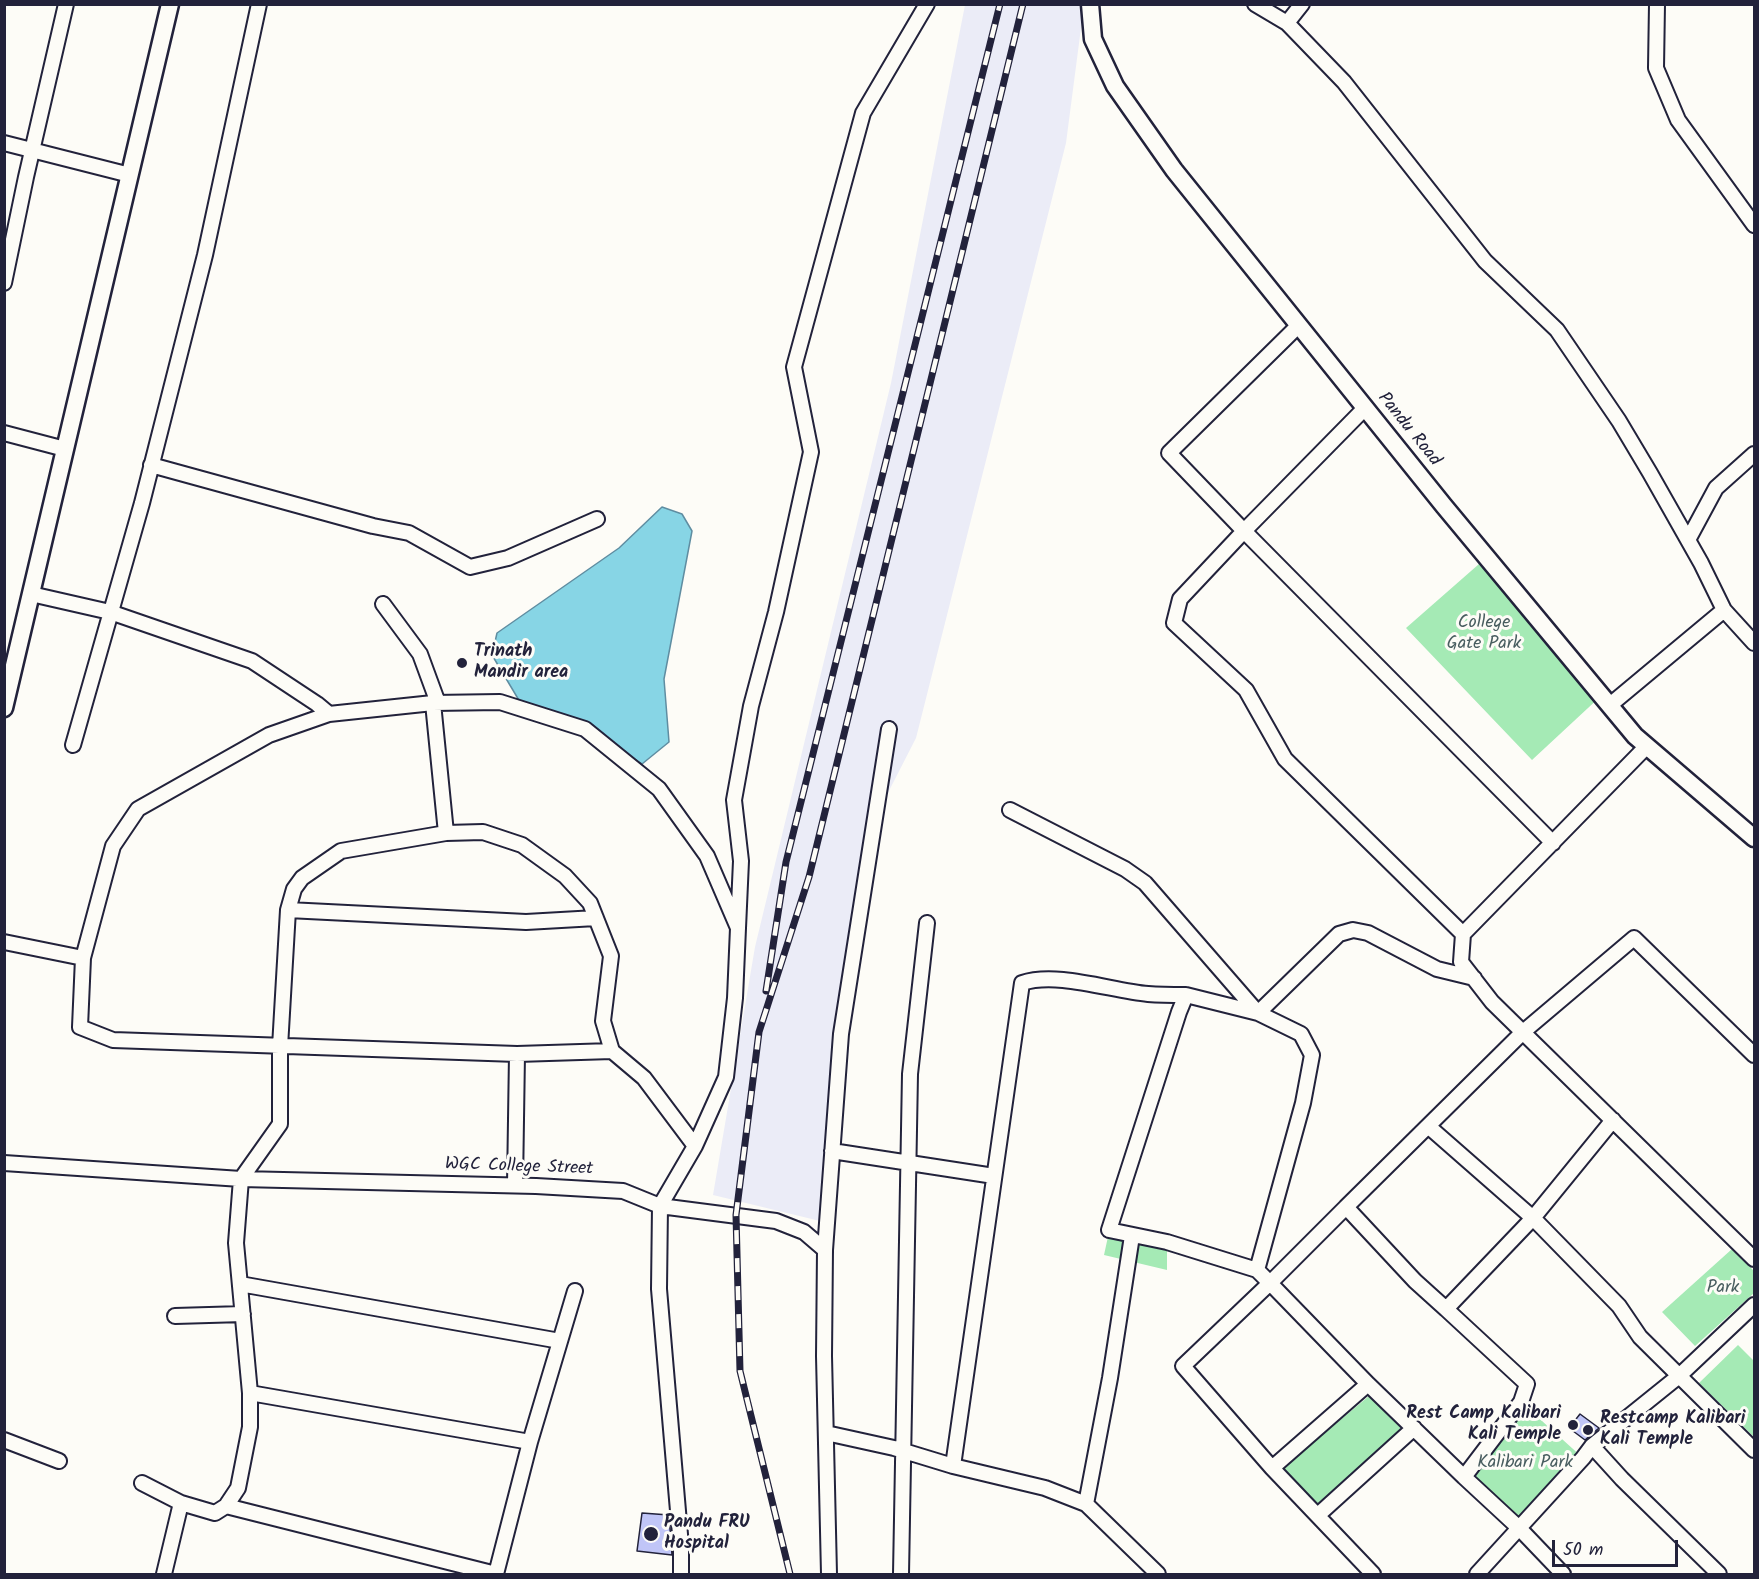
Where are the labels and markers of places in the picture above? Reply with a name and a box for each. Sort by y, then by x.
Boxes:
place label: Trinath Mandir area [474,642,568,684]
marker: Trinath Mandir area [455,656,469,670]
place label: Rest Camp Kalibari Kali Temple [1406,1404,1561,1446]
place label: Restcamp Kalibari Kali Temple [1600,1409,1746,1452]
marker: Rest Camp Kalibari Kali Temple [1566,1418,1580,1432]
marker: Restcamp Kalibari Kali Temple [1581,1423,1595,1437]
place label: Pandu FRU Hospital [664,1513,750,1556]
marker: Pandu FRU Hospital [642,1525,660,1543]

